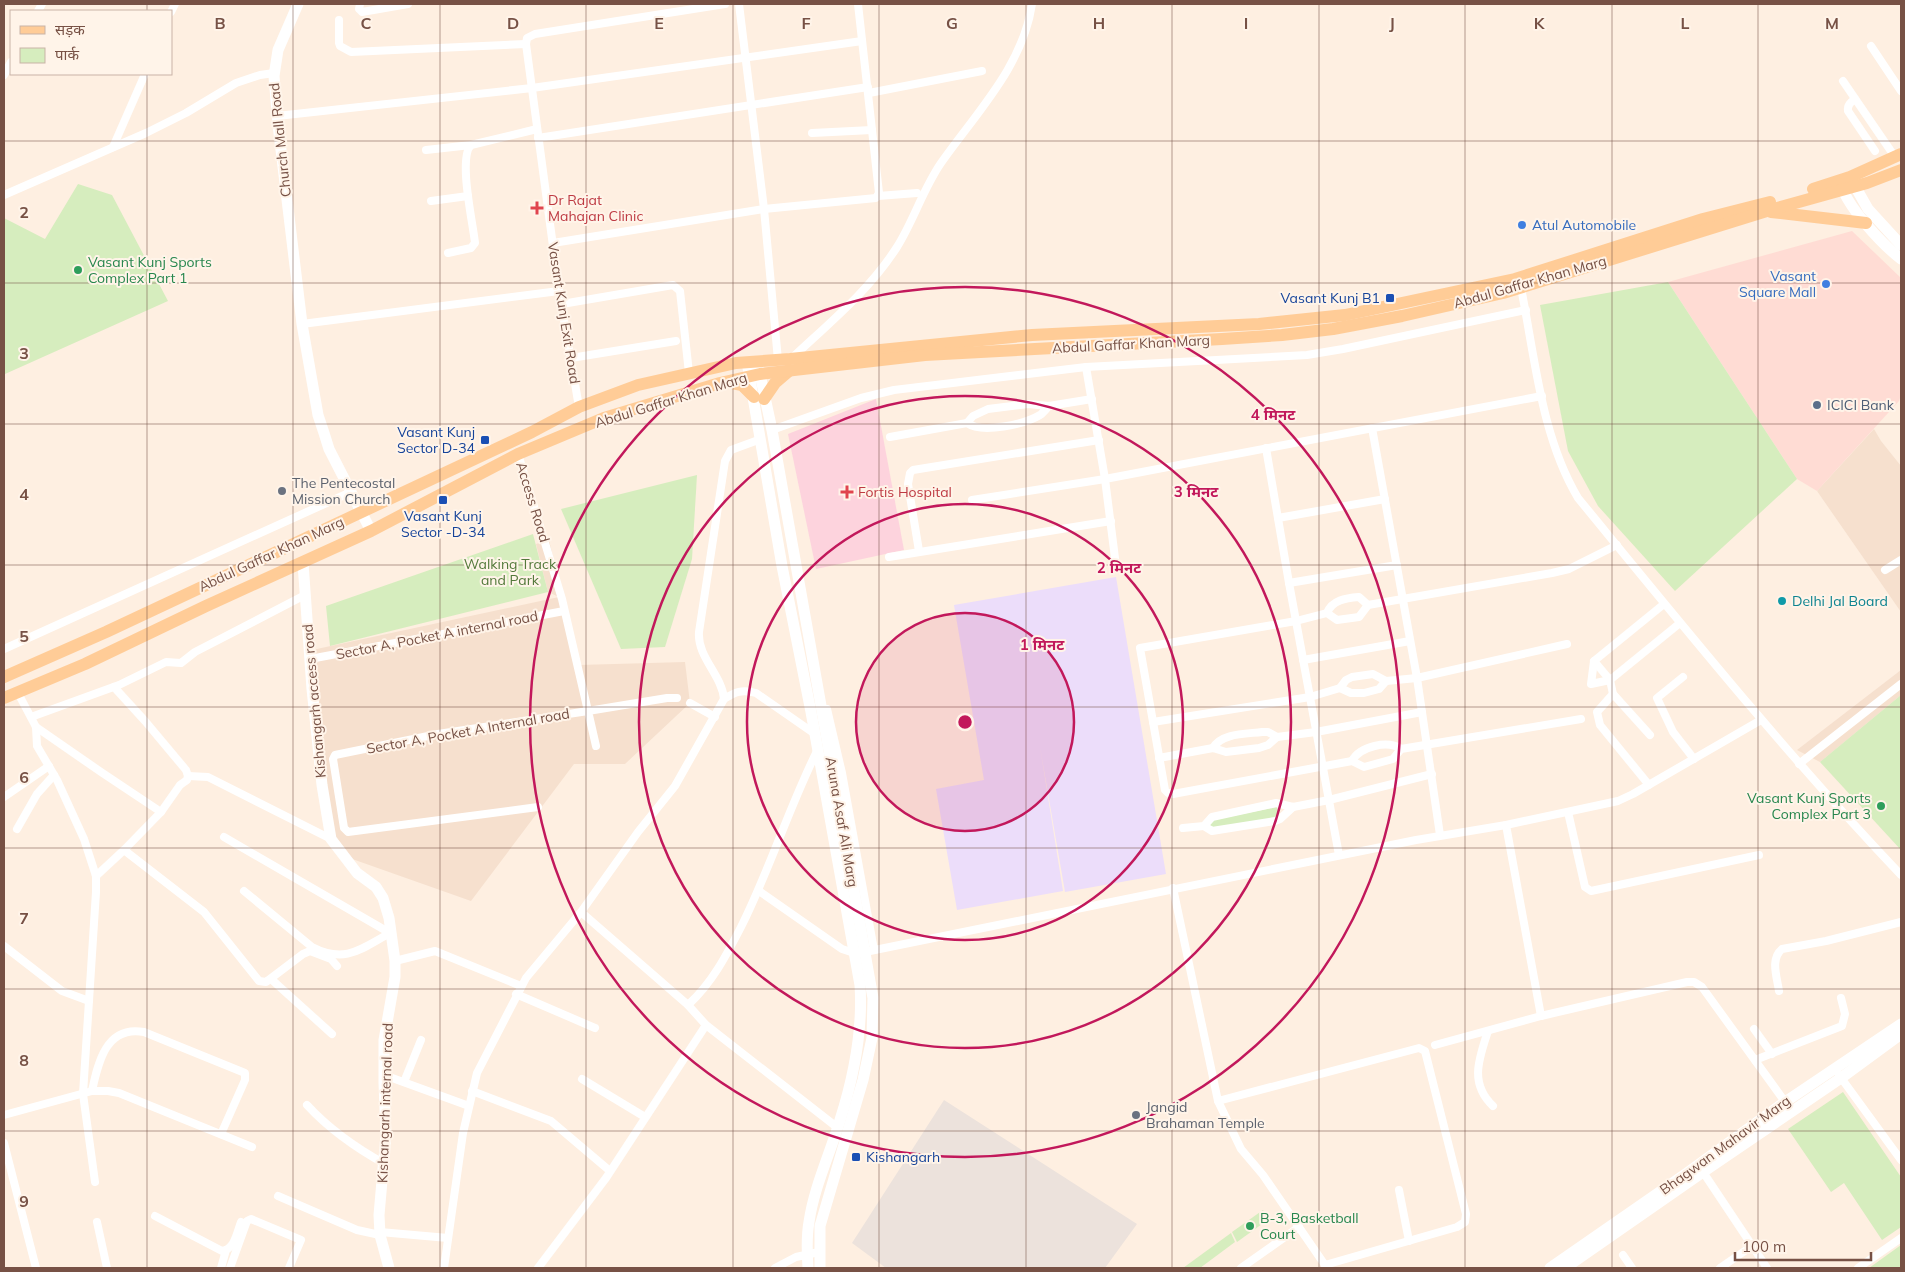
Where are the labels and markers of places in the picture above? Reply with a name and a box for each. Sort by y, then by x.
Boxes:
place label: Dr Rajat Mahajan Clinic [548,191,643,225]
marker: Dr Rajat Mahajan Clinic [530,201,544,215]
place label: Atul Automobile [1532,216,1636,234]
marker: Atul Automobile [1516,219,1528,231]
place label: Vasant Kunj Sports Complex Part 1 [88,253,212,287]
marker: Vasant Kunj Sports Complex Part 1 [72,264,84,276]
place label: Vasant Square Mall [1739,267,1816,301]
marker: Vasant Square Mall [1820,278,1832,290]
place label: Vasant Kunj B1 [1281,289,1380,307]
marker: Vasant Kunj B1 [1384,292,1396,304]
place label: ICICI Bank [1827,396,1895,414]
marker: ICICI Bank [1811,399,1823,411]
place label: Vasant Kunj Sector D-34 [397,423,476,457]
marker: Vasant Kunj Sector D-34 [479,434,491,446]
place label: The Pentecostal Mission Church [292,474,395,508]
place label: Fortis Hospital [858,483,952,501]
marker: The Pentecostal Mission Church [276,485,288,497]
marker: Fortis Hospital [840,485,854,499]
marker: Vasant Kunj Sector -D-34 [437,494,449,506]
place label: Vasant Kunj Sector -D-34 [401,507,486,541]
place label: Delhi Jal Board [1792,592,1888,610]
marker: Delhi Jal Board [1776,595,1788,607]
centre of rings [956,713,974,731]
place label: Vasant Kunj Sports Complex Part 3 [1747,789,1871,823]
marker: Vasant Kunj Sports Complex Part 3 [1875,800,1887,812]
place label: Jangid Brahaman Temple [1146,1098,1265,1132]
marker: Jangid Brahaman Temple [1130,1109,1142,1121]
place label: Kishangarh [866,1148,940,1166]
marker: Kishangarh [850,1151,862,1163]
place label: B-3, Basketball Court [1260,1209,1359,1243]
marker: B-3, Basketball Court [1244,1220,1256,1232]

